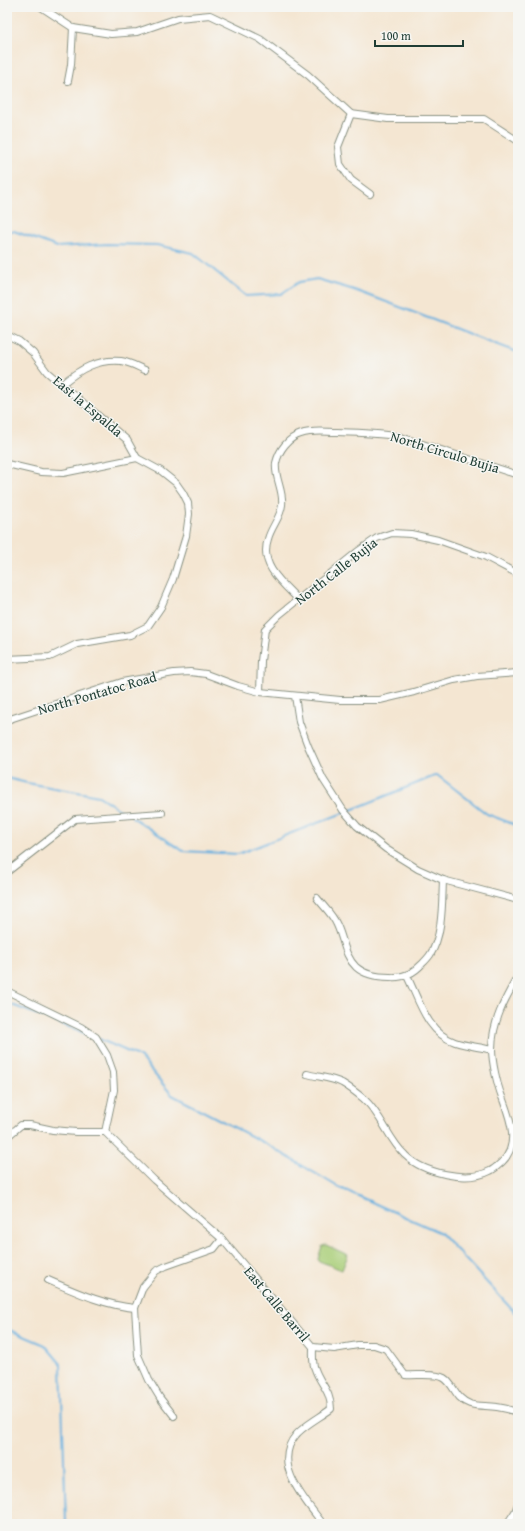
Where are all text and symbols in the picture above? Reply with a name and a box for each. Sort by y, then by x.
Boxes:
scale bar [375,22,463,48]
text: 100 m [381,27,411,44]
street label: East la Espalda [49,371,128,441]
street label: North Circulo Bujia [388,426,502,478]
street label: North Calle Bujia [291,532,382,610]
street label: North Pontatoc Road [35,666,159,720]
street label: East Calle Barril [239,1262,315,1346]

